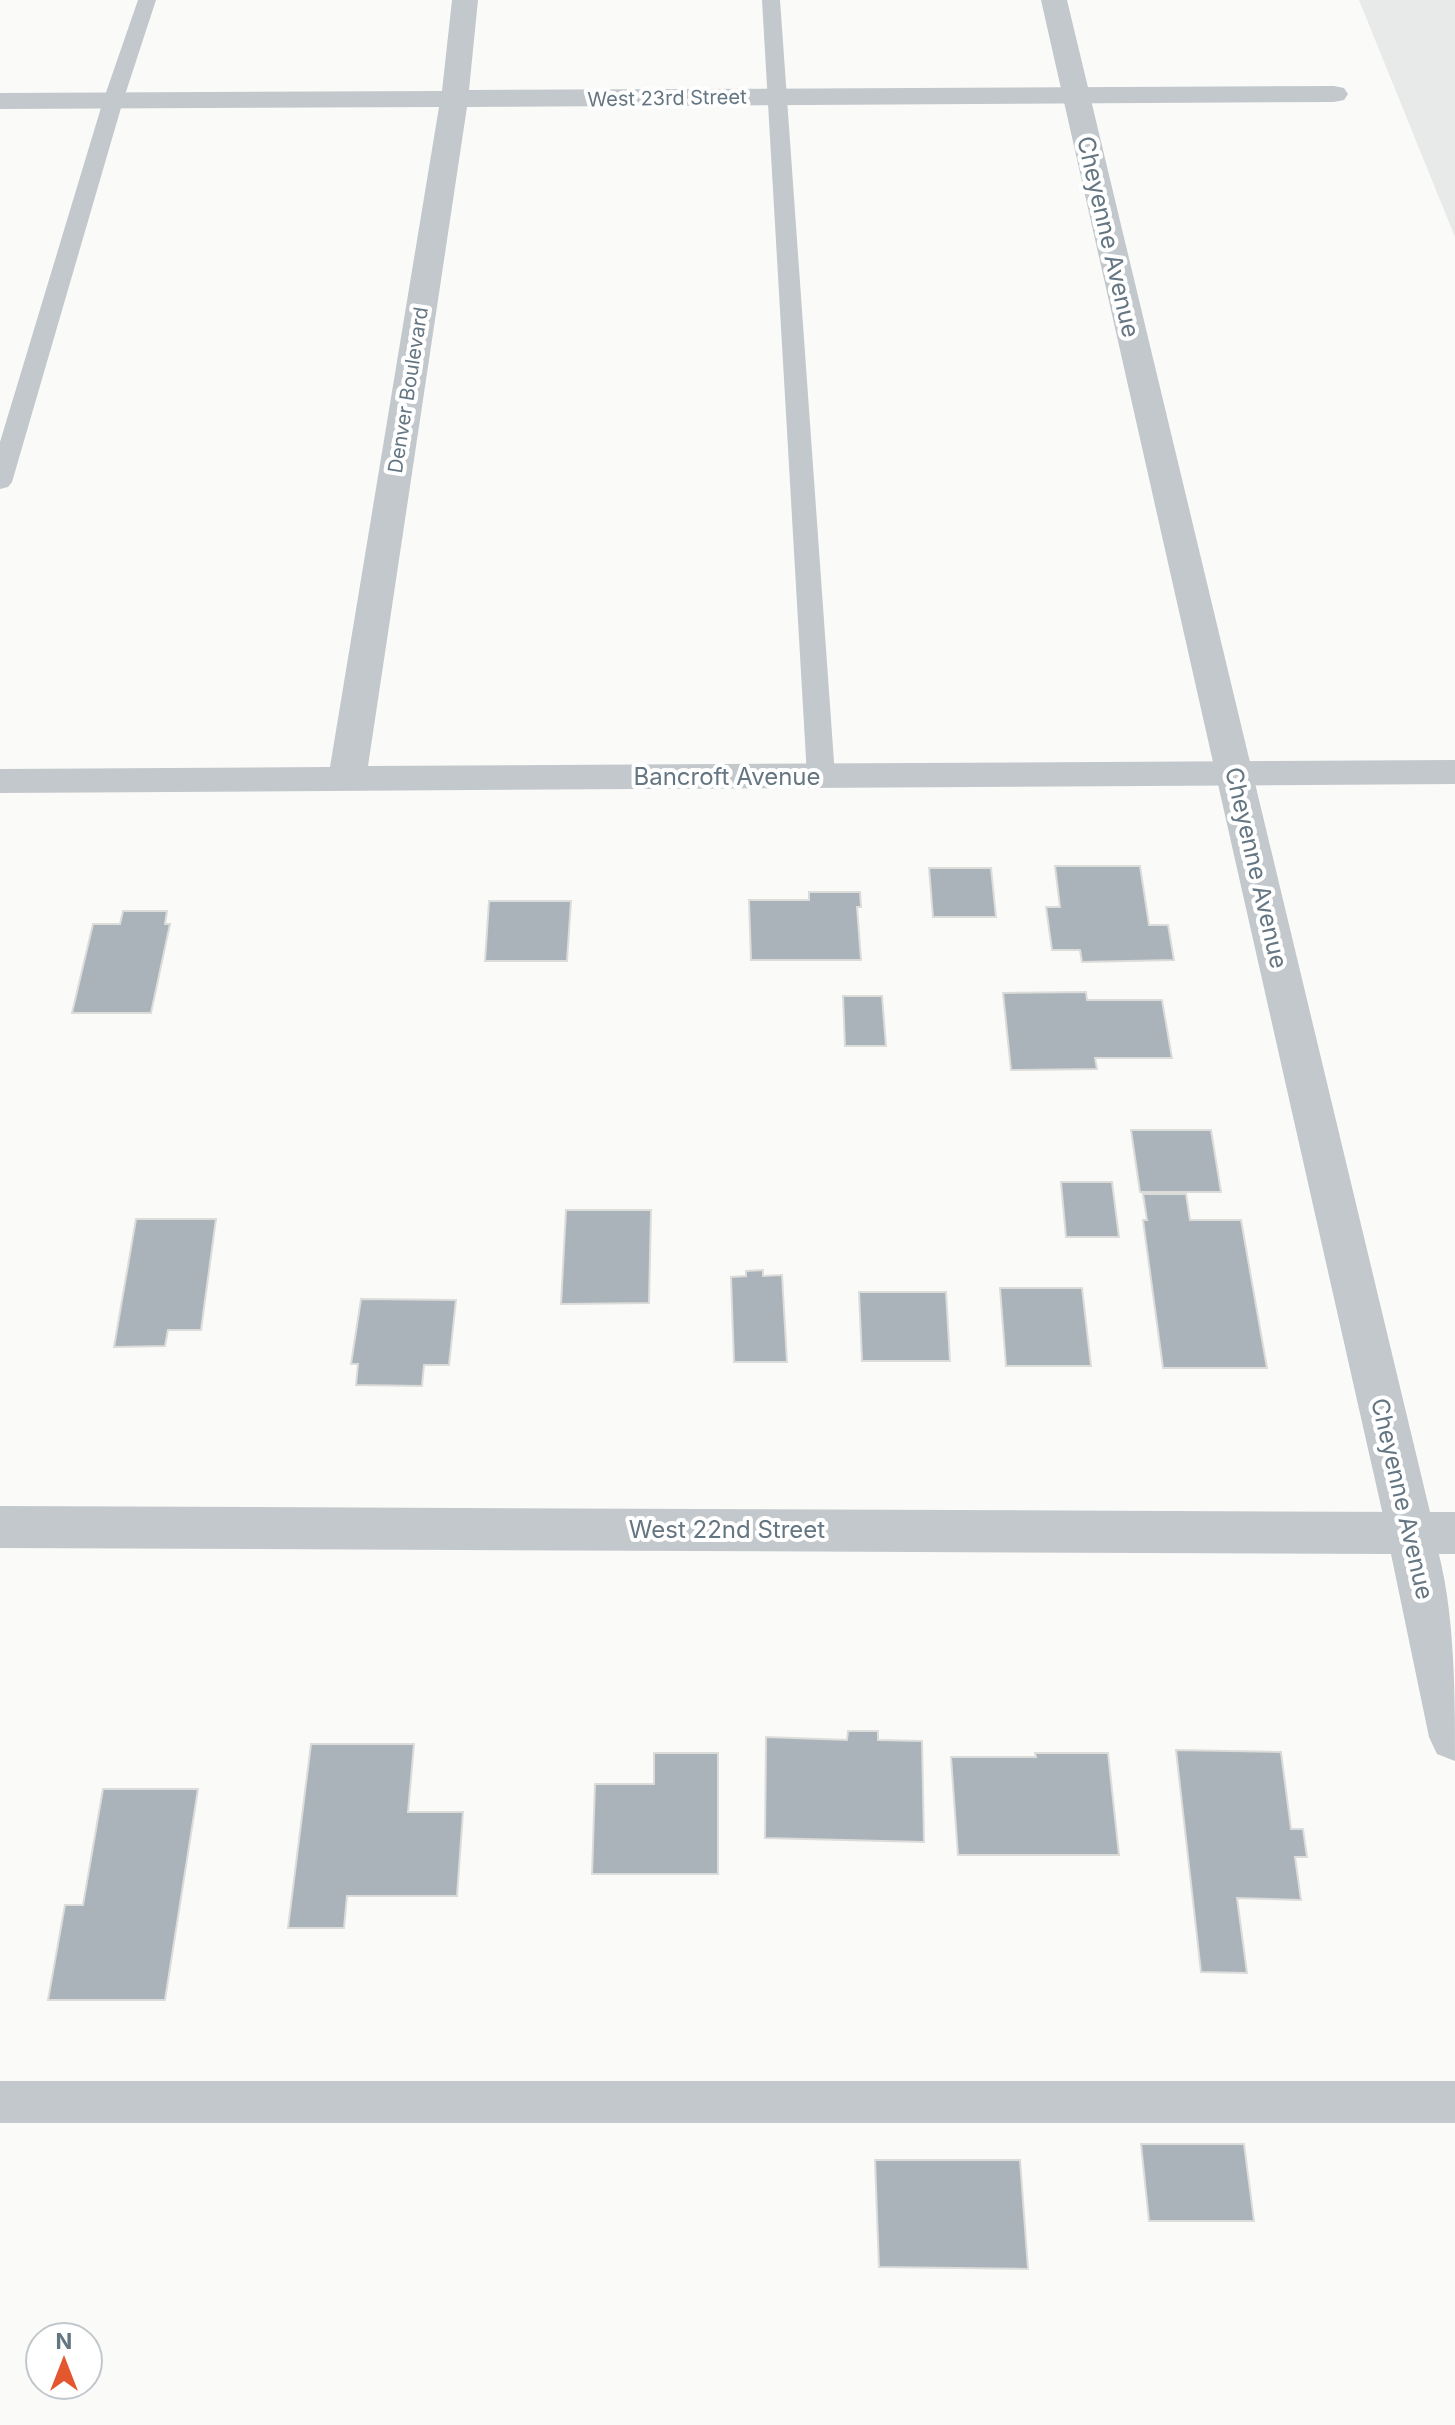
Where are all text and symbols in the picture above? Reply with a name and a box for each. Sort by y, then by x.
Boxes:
street label: West 23rd Street [587,85,747,111]
street label: Cheyenne Avenue [1071,133,1146,340]
street label: Denver Boulevard [383,305,433,475]
street label: Bancroft Avenue [633,762,821,791]
street label: Cheyenne Avenue [1219,764,1294,971]
street label: Cheyenne Avenue [1365,1395,1440,1602]
street label: West 22nd Street [629,1515,825,1544]
north arrow [24,2321,104,2401]
text: N [56,2328,72,2354]

